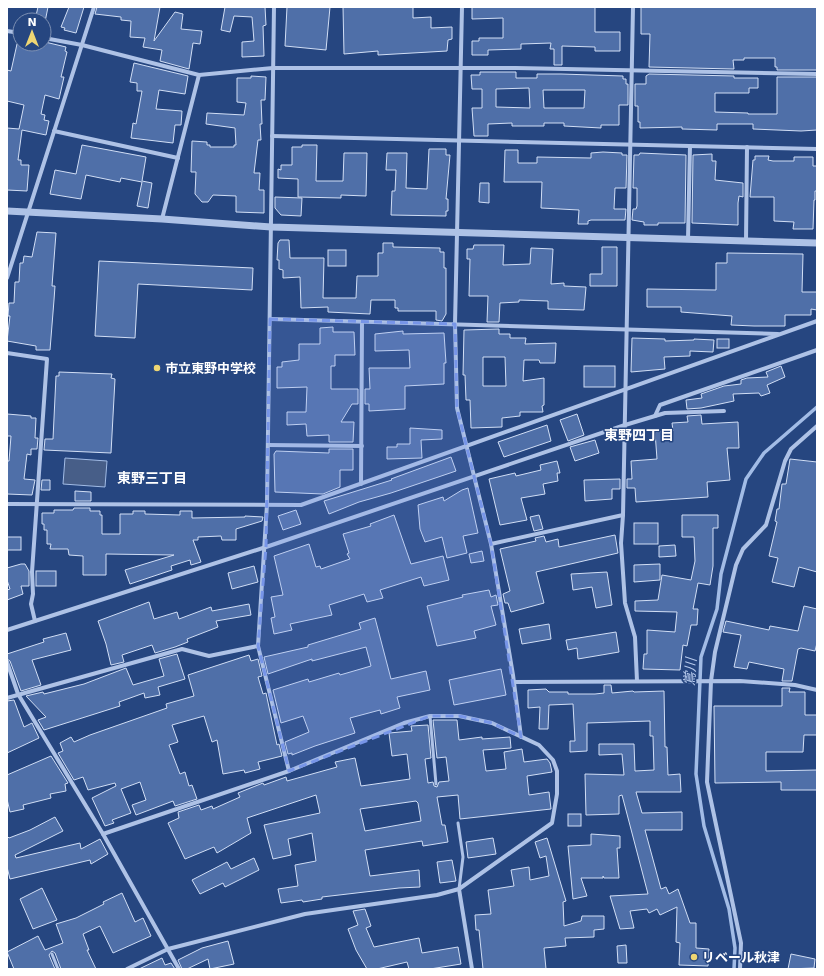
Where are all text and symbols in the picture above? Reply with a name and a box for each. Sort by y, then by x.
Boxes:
north arrow [12,12,52,52]
text: N [27,16,37,29]
place label: 市立東野中学校 [165,361,256,376]
marker: 市立東野中学校 [152,363,162,373]
district label: 東野四丁目 [604,427,674,443]
district label: 東野三丁目 [117,470,187,486]
water label: 鴬川 [681,655,699,687]
place label: リベール秋津 [702,950,780,965]
marker: リベール秋津 [689,952,699,962]

